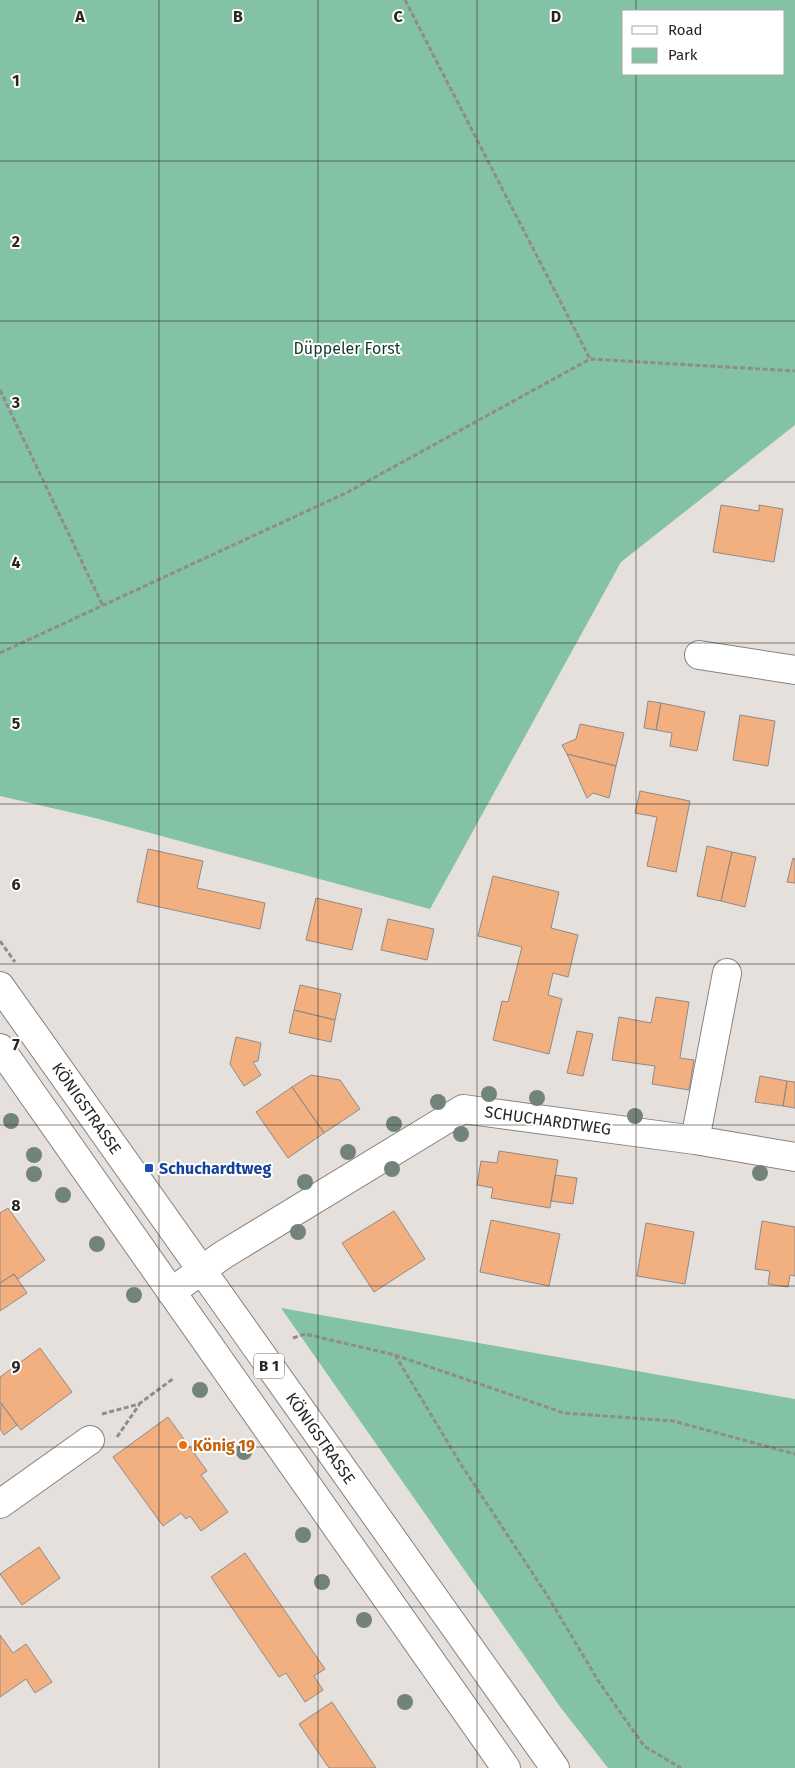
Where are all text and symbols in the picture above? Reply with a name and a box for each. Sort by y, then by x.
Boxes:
text: A [74,7,85,26]
text: B [233,7,243,26]
text: C [393,7,403,26]
text: D [551,7,561,26]
legend [622,10,785,75]
text: Road [668,21,703,39]
text: Park [668,46,698,64]
text: 1 [12,71,20,90]
text: 2 [12,232,20,251]
park label: Düppeler Forst [294,339,401,358]
text: 3 [11,393,20,412]
text: 4 [11,553,21,572]
text: 5 [12,714,21,733]
text: 6 [11,875,21,894]
text: 7 [12,1035,20,1054]
street label: KÖNIGSTRASSE [48,1059,125,1158]
street label: SCHUCHARDTWEG [483,1102,612,1139]
place label: Schuchardtweg [159,1159,271,1178]
marker: Schuchardtweg [143,1162,155,1174]
text: 8 [11,1196,21,1215]
road number: B 1 [254,1354,284,1378]
text: 9 [12,1357,21,1376]
street label: KÖNIGSTRASSE [282,1389,359,1488]
place label: König 19 [193,1436,255,1455]
marker: König 19 [177,1439,189,1451]

